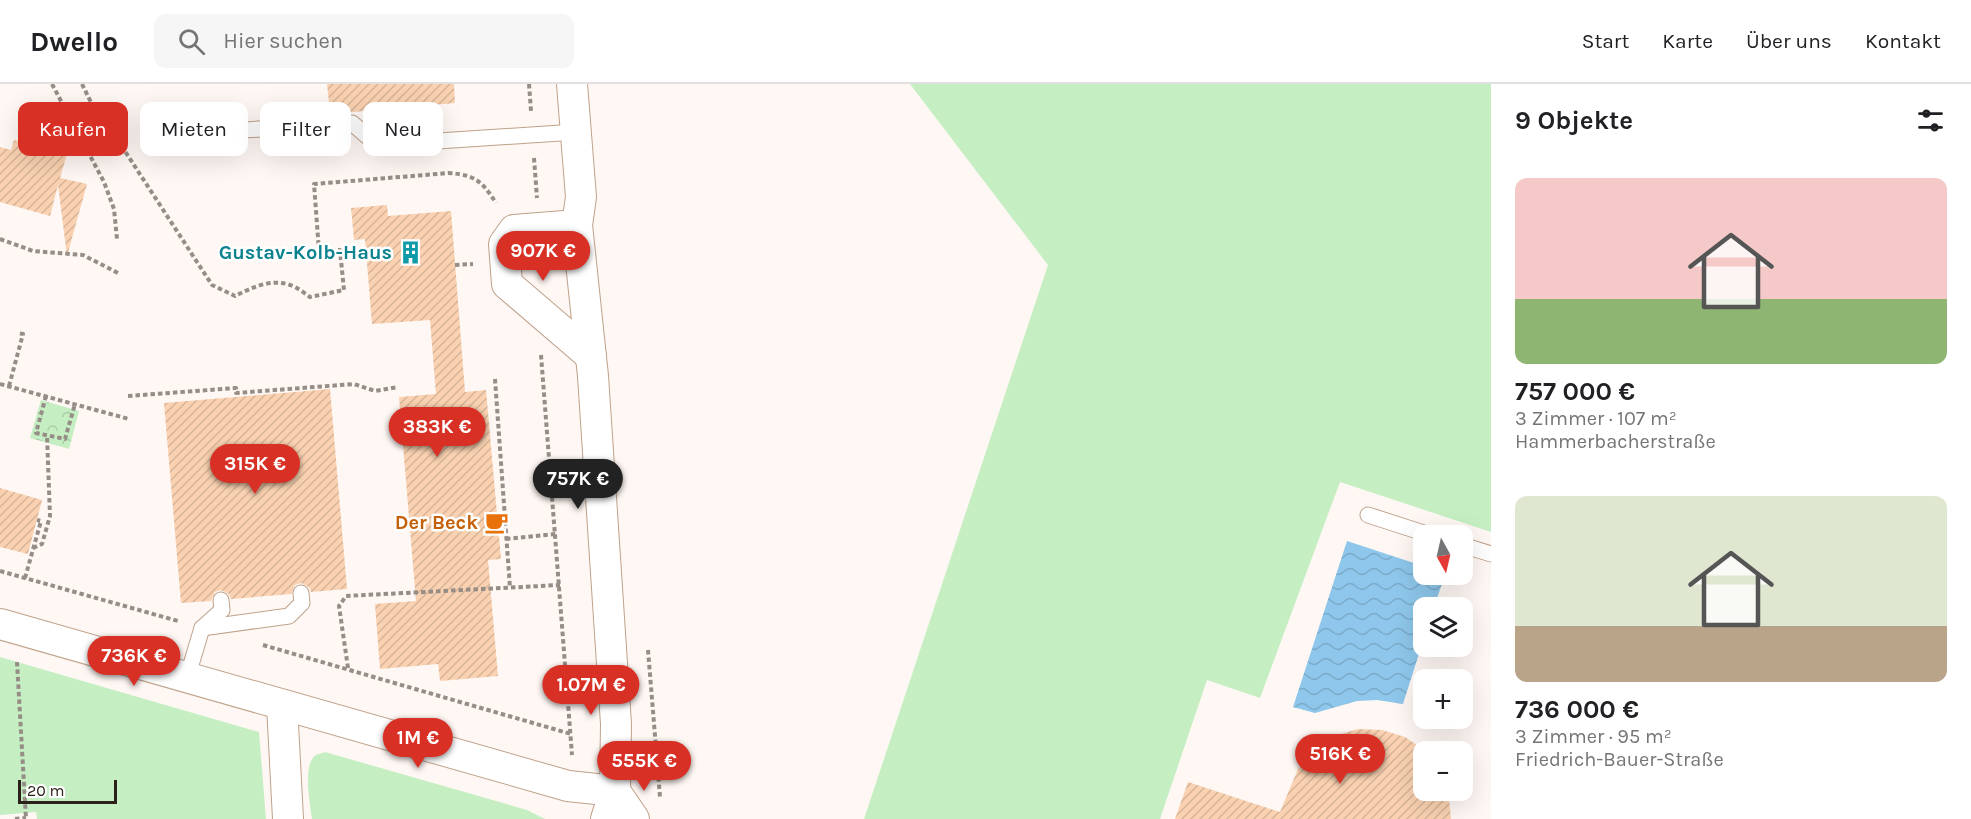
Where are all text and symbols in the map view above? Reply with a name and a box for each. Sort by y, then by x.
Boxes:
search box [154,14,574,68]
text: Dwello [30,25,118,58]
icon: search [175,25,208,58]
text: Hier suchen [223,28,343,54]
text: Start [1582,29,1629,53]
text: Karte [1662,29,1713,53]
text: Über uns [1746,29,1832,53]
text: Kontakt [1865,29,1941,53]
chip: Kaufen [18,102,128,156]
chip: Mieten [140,102,248,156]
chip: Filter [260,102,351,156]
chip: Neu [363,102,443,156]
icon: filters [1914,104,1947,137]
text: 9 Objekte [1515,105,1633,136]
icon: home [1677,217,1785,325]
pin: 907K € [494,231,592,282]
building icon: Gustav-Kolb-Haus [397,239,423,265]
text: 907K € [510,239,576,262]
place label: Gustav-Kolb-Haus [219,241,392,264]
text: 757 000 € [1515,376,1635,407]
pin: 383K € [388,407,486,458]
text: 3 Zimmer · 107 m² [1515,407,1677,430]
text: 383K € [403,415,471,438]
text: Hammerbacherstraße [1515,430,1716,453]
pin: 315K € [206,444,304,495]
text: 315K € [224,452,286,475]
pin: 757K € [529,459,627,510]
text: 757K € [547,467,609,490]
cafe icon: Der Beck [483,509,509,535]
place label: Der Beck [395,511,478,534]
north arrow [1413,525,1473,585]
map controls [1413,525,1473,801]
icon: home [1677,535,1785,643]
button: layers [1413,597,1473,657]
pin: 736K € [85,636,183,687]
text: 736K € [101,644,167,667]
pin: 1.07M € [536,665,646,716]
button: + [1413,669,1473,729]
text: 1.07M € [556,673,626,696]
text: 736 000 € [1515,694,1639,725]
pin: 1M € [382,718,454,769]
text: 3 Zimmer · 95 m² [1515,725,1672,748]
text: 1M € [397,726,439,749]
pin: 516K € [1291,734,1389,785]
pin: 555K € [595,741,693,792]
button: − [1413,741,1473,801]
text: 516K € [1309,742,1371,765]
text: Friedrich-Bauer-Straße [1515,748,1724,771]
text: 555K € [611,749,677,772]
scale bar [18,777,117,804]
text: 20 m [27,781,65,800]

